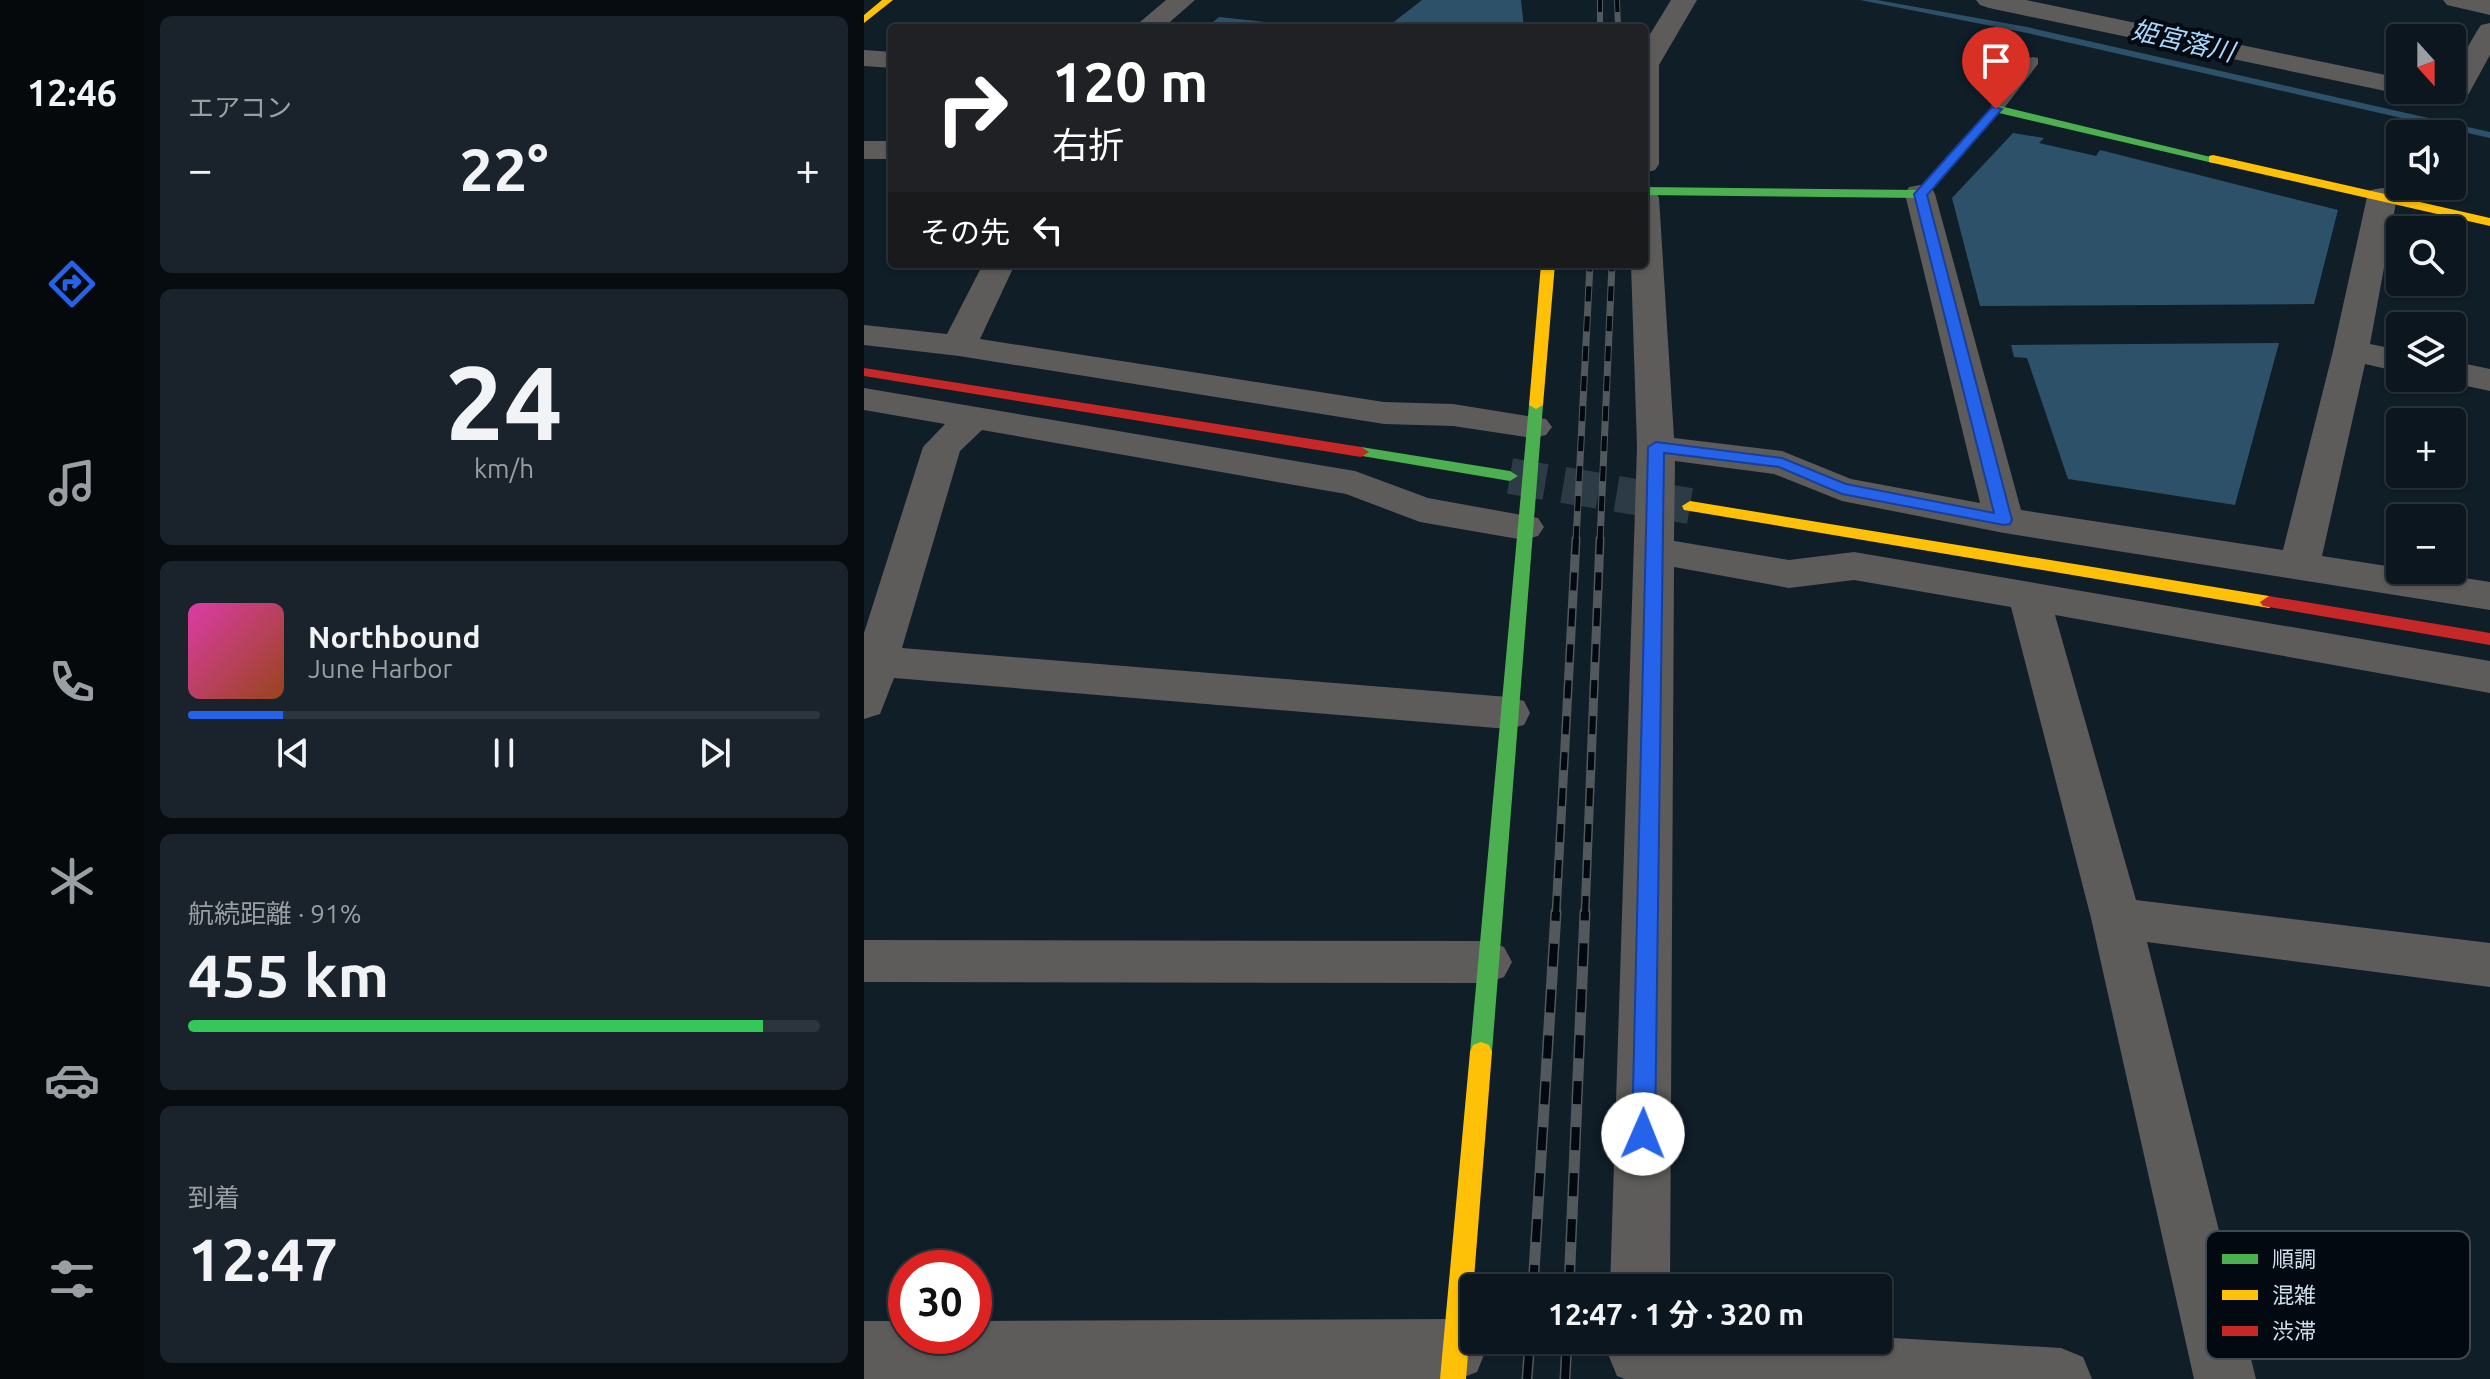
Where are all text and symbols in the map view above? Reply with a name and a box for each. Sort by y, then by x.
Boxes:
water label: 姫宮落川 [2129,15,2240,67]
north arrow [2386,24,2466,104]
map controls [2386,24,2466,584]
pin [1962,27,2030,109]
icon: arrive [1974,39,2018,83]
text: 120 m [1052,50,1208,113]
icon: right [920,56,1024,160]
text: 12:46 [27,72,117,113]
text: エアコン [188,93,292,122]
button: sound [2386,120,2466,200]
text: 右折 [1052,124,1124,165]
text: 22° [460,135,548,202]
text: − [188,144,213,193]
text: + [795,144,820,193]
icon: left [1026,208,1070,252]
text: その先 [920,215,1010,249]
button: search [2386,216,2466,296]
icon: directions [44,256,100,312]
button: layers [2386,312,2466,392]
text: 24 [445,343,563,460]
button: + [2386,408,2466,488]
text: km/h [474,454,534,483]
icon: music [44,455,100,511]
button: − [2386,504,2466,584]
text: Northbound [308,620,480,654]
icon: phone [44,654,100,710]
text: June Harbor [308,654,452,683]
icon: previous [271,731,315,775]
icon: pause [482,731,526,775]
icon: next [693,731,737,775]
icon: climate [44,853,100,909]
text: 航続距離 · 91% [188,899,362,928]
text: 455 km [188,941,389,1008]
icon: car [44,1052,100,1108]
position arrow [1601,1092,1685,1176]
text: 到着 [188,1183,240,1212]
text: 12:47 [188,1225,338,1292]
legend [2206,1231,2470,1359]
text: 順調 [2272,1246,2316,1271]
speed limit sign: 30 [888,1250,992,1354]
icon: filters [44,1251,100,1307]
text: 混雑 [2272,1282,2316,1307]
text: 12:47 · 1 分 · 320 m [1548,1297,1804,1331]
text: 渋滞 [2272,1318,2316,1343]

